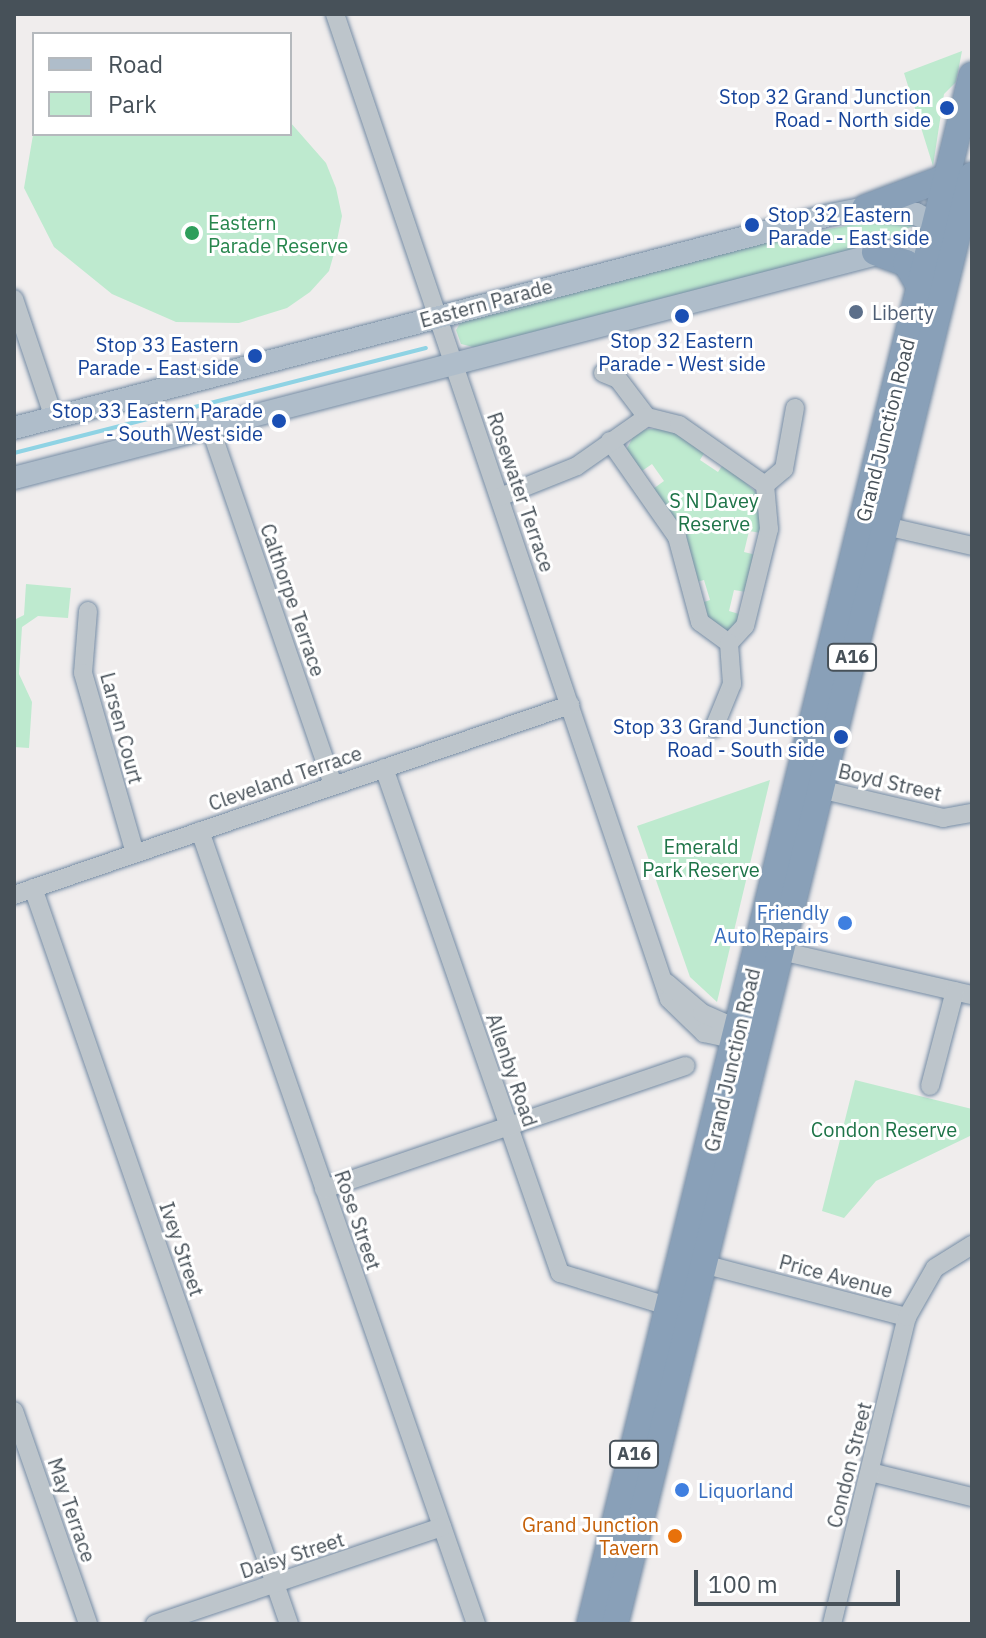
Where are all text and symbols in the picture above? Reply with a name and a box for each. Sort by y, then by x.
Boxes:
legend [32,32,292,136]
text: Road [108,48,163,80]
place label: Stop 32 Grand Junction Road - North side [719,84,931,131]
text: Park [108,88,157,120]
marker: Stop 32 Grand Junction Road - North side [938,99,956,117]
place label: Stop 32 Eastern Parade - East side [768,202,930,249]
place label: Eastern Parade Reserve [208,210,348,257]
marker: Stop 32 Eastern Parade - East side [743,216,761,234]
marker: Eastern Parade Reserve [183,224,201,242]
street label: Eastern Parade [417,274,555,332]
place label: Liberty [872,300,934,324]
marker: Liberty [847,303,865,321]
marker: Stop 32 Eastern Parade - West side [673,307,691,325]
place label: Stop 32 Eastern Parade - West side [598,328,766,375]
place label: Stop 33 Eastern Parade - East side [77,332,239,379]
street label: Grand Junction Road [851,336,919,524]
marker: Stop 33 Eastern Parade - East side [246,347,264,365]
place label: Stop 33 Eastern Parade - South West side [52,398,263,445]
street label: Rosewater Terrace [482,409,560,575]
marker: Stop 33 Eastern Parade - South West side [270,412,288,430]
park label: S N Davey Reserve [669,488,759,535]
street label: Calthorpe Terrace [256,520,330,680]
road number: A16 [826,643,878,671]
street label: Larsen Court [96,670,148,786]
place label: Stop 33 Grand Junction Road - South side [613,714,825,761]
marker: Stop 33 Grand Junction Road - South side [832,728,850,746]
street label: Cleveland Terrace [205,741,365,815]
street label: Boyd Street [836,758,944,806]
park label: Emerald Park Reserve [642,834,760,881]
place label: Friendly Auto Repairs [714,900,829,947]
marker: Friendly Auto Repairs [836,914,854,932]
street label: Grand Junction Road [699,966,765,1154]
street label: Allenby Road [481,1010,543,1130]
park label: Condon Reserve [811,1117,957,1141]
street label: Rose Street [330,1167,386,1273]
street label: Ivey Street [155,1199,209,1299]
street label: Price Avenue [777,1249,895,1303]
street label: Condon Street [822,1400,876,1530]
road number: A16 [608,1440,660,1468]
street label: May Terrace [43,1455,101,1565]
place label: Liquorland [698,1478,794,1502]
marker: Liquorland [673,1481,691,1499]
place label: Grand Junction Tavern [522,1512,659,1559]
street label: Daisy Street [237,1527,347,1583]
marker: Grand Junction Tavern [666,1527,684,1545]
scale bar [698,1554,904,1604]
text: 100 m [708,1568,778,1600]

